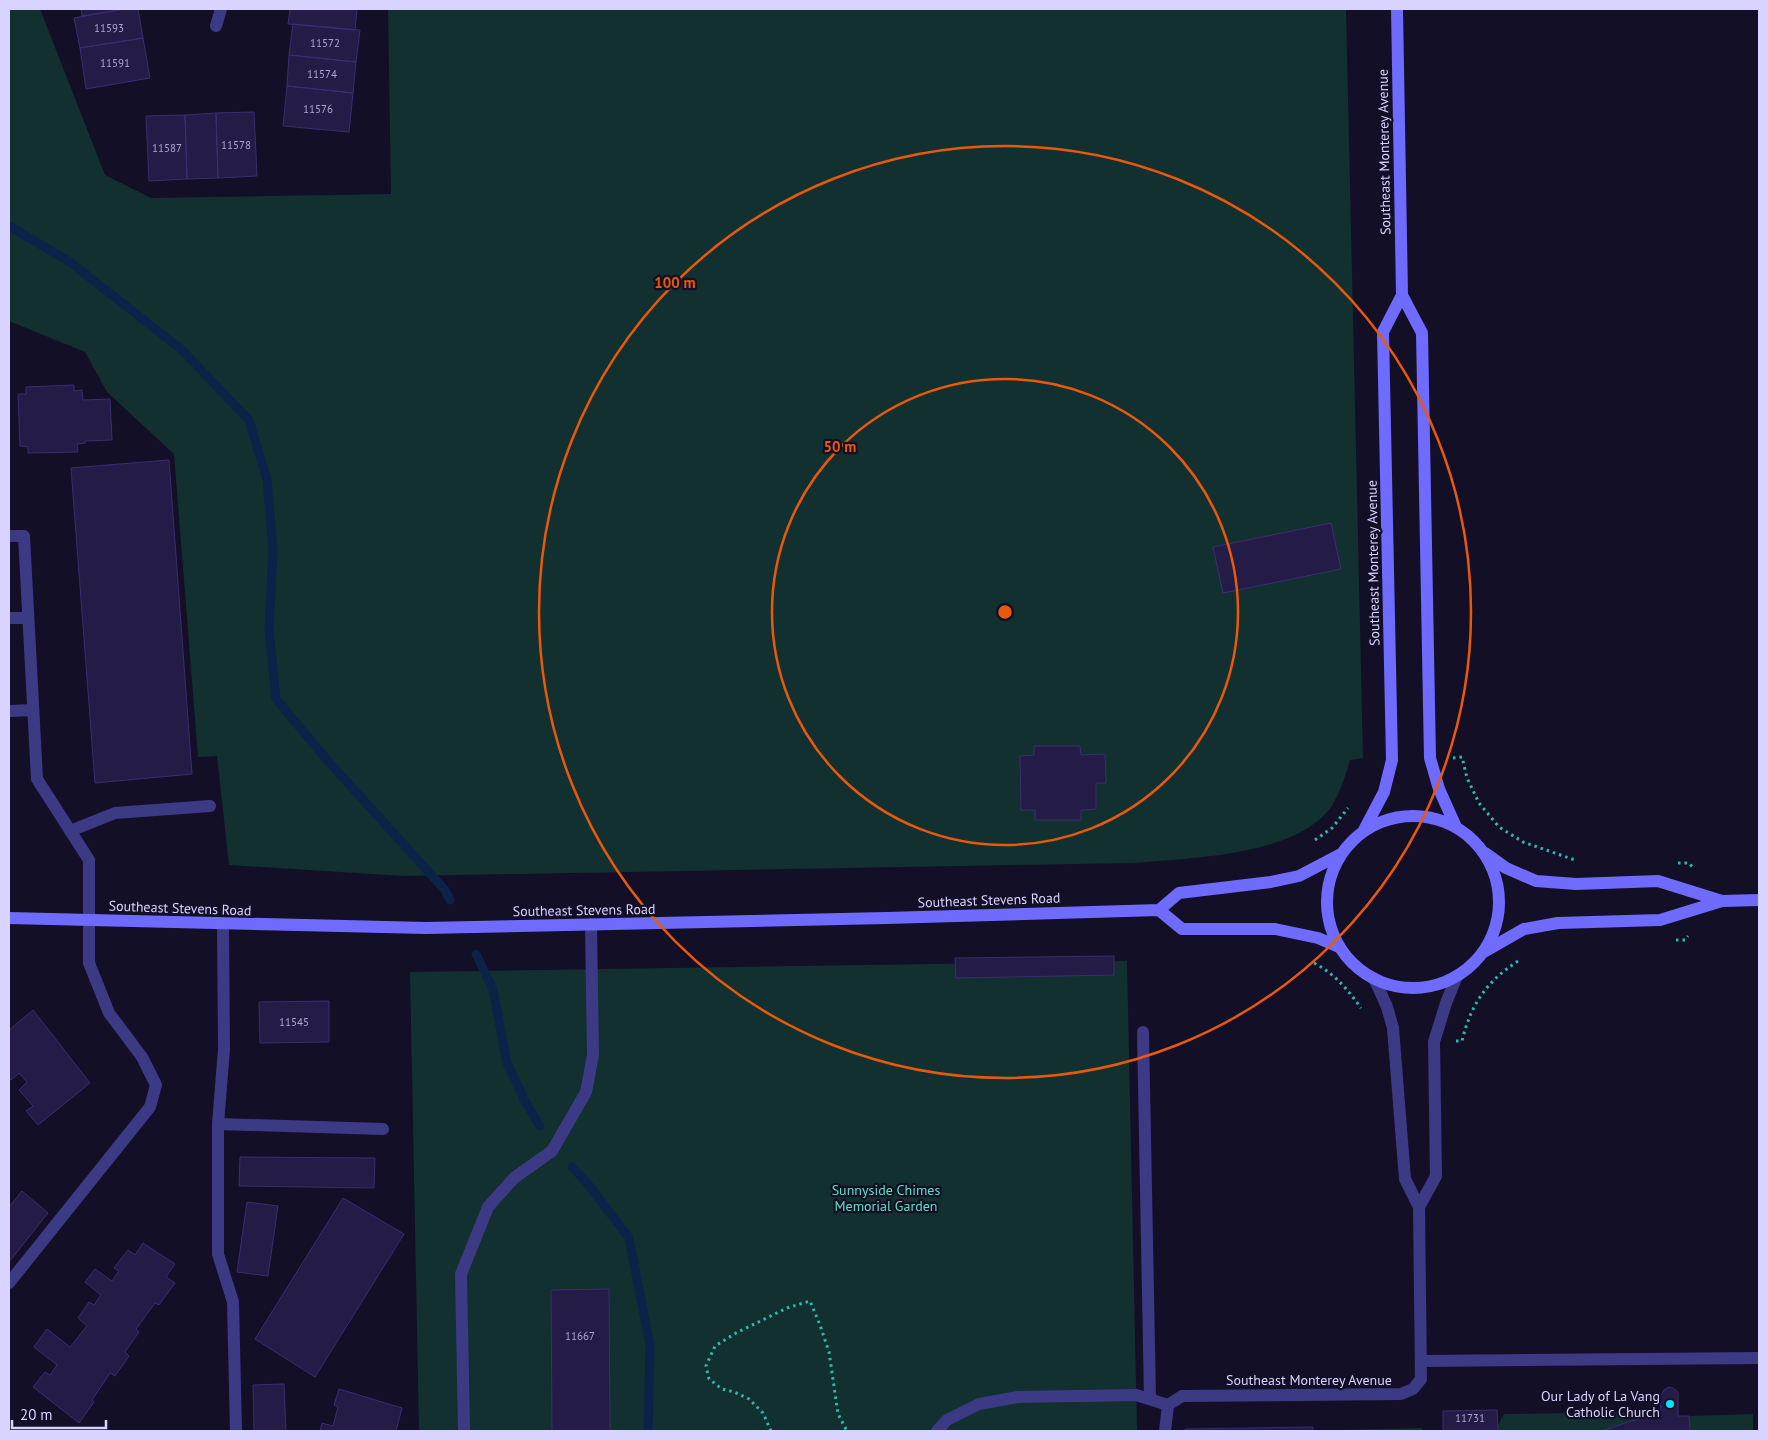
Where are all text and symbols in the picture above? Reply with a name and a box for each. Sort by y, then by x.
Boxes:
house number: 11593 [94,21,124,35]
house number: 11572 [310,36,340,50]
house number: 11591 [100,56,130,70]
house number: 11574 [307,67,337,81]
street label: Southeast Monterey Avenue [1374,69,1394,235]
house number: 11576 [303,102,333,116]
house number: 11578 [221,138,251,152]
house number: 11587 [152,141,182,155]
text: 100 m [654,273,696,292]
text: 50 m [824,437,856,456]
street label: Southeast Monterey Avenue [1363,480,1383,646]
centre of rings [996,603,1014,621]
street label: Southeast Stevens Road [917,889,1061,911]
street label: Southeast Stevens Road [108,897,252,919]
street label: Southeast Stevens Road [512,900,656,920]
house number: 11545 [279,1015,309,1029]
park label: Sunnyside Chimes Memorial Garden [832,1181,940,1215]
house number: 11667 [565,1329,595,1343]
street label: Southeast Monterey Avenue [1226,1371,1392,1389]
place label: Our Lady of La Vang Catholic Church [1541,1387,1660,1421]
scale bar [12,1398,106,1430]
marker: Our Lady of La Vang Catholic Church [1664,1398,1676,1410]
text: 20 m [20,1405,53,1424]
house number: 11731 [1455,1411,1485,1425]

